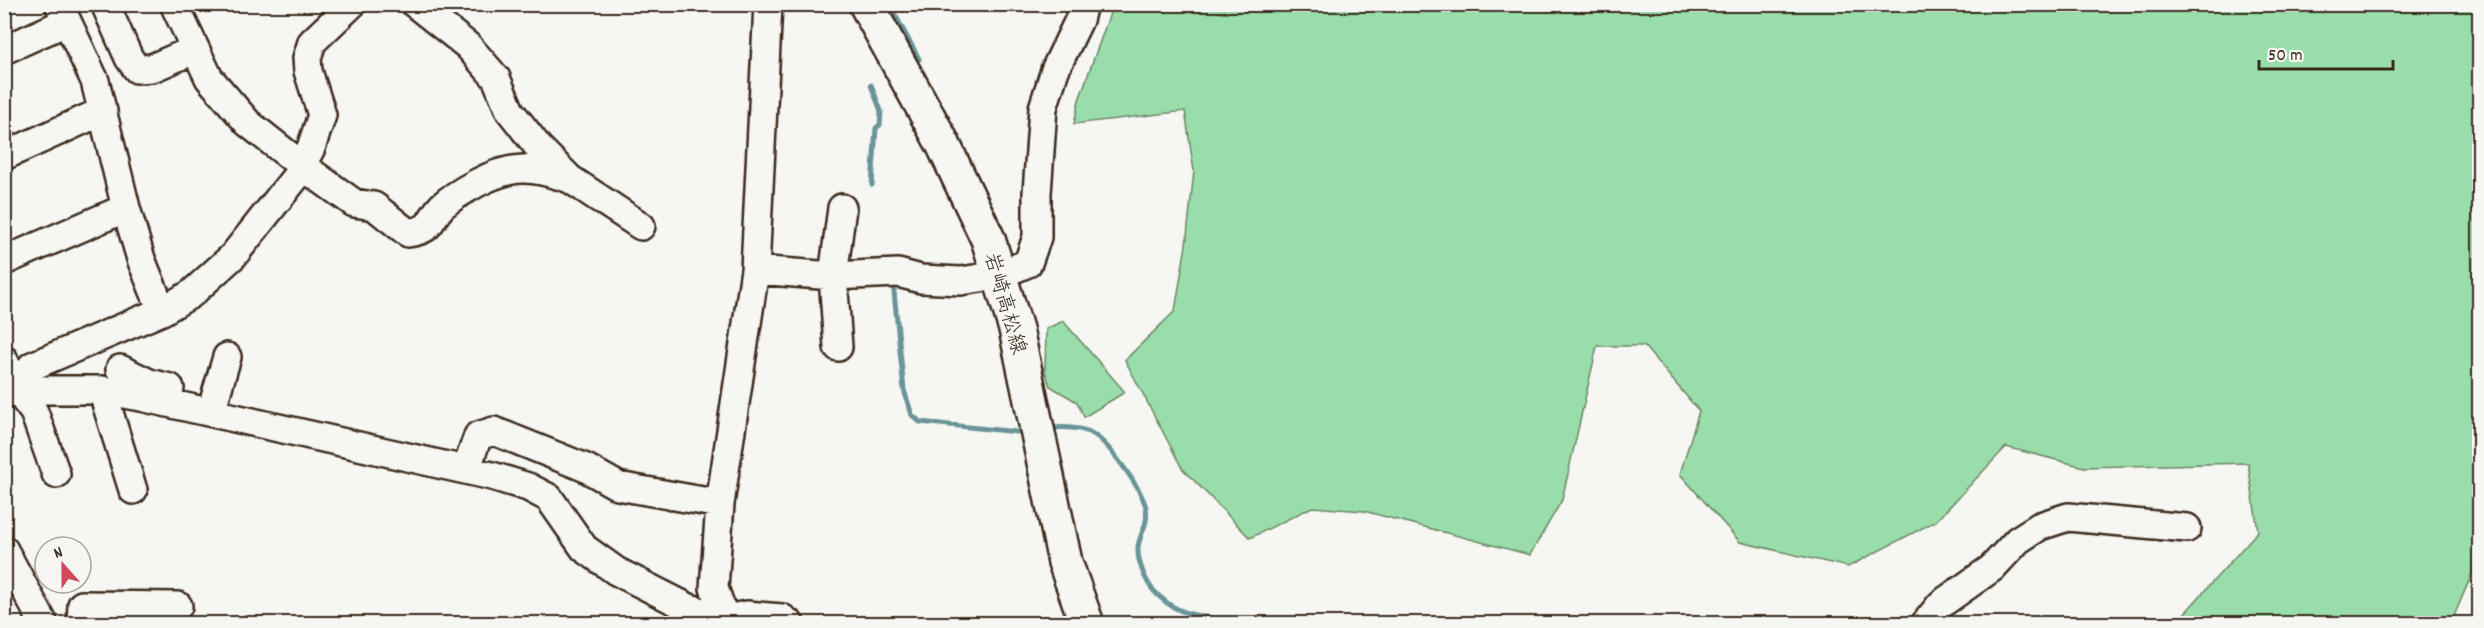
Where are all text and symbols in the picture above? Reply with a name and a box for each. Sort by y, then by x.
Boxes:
scale bar [2259,33,2392,71]
text: 50 m [2268,44,2303,69]
street label: 岩崎高松線 [974,249,1032,358]
north arrow [33,535,93,595]
text: N [51,541,66,565]

